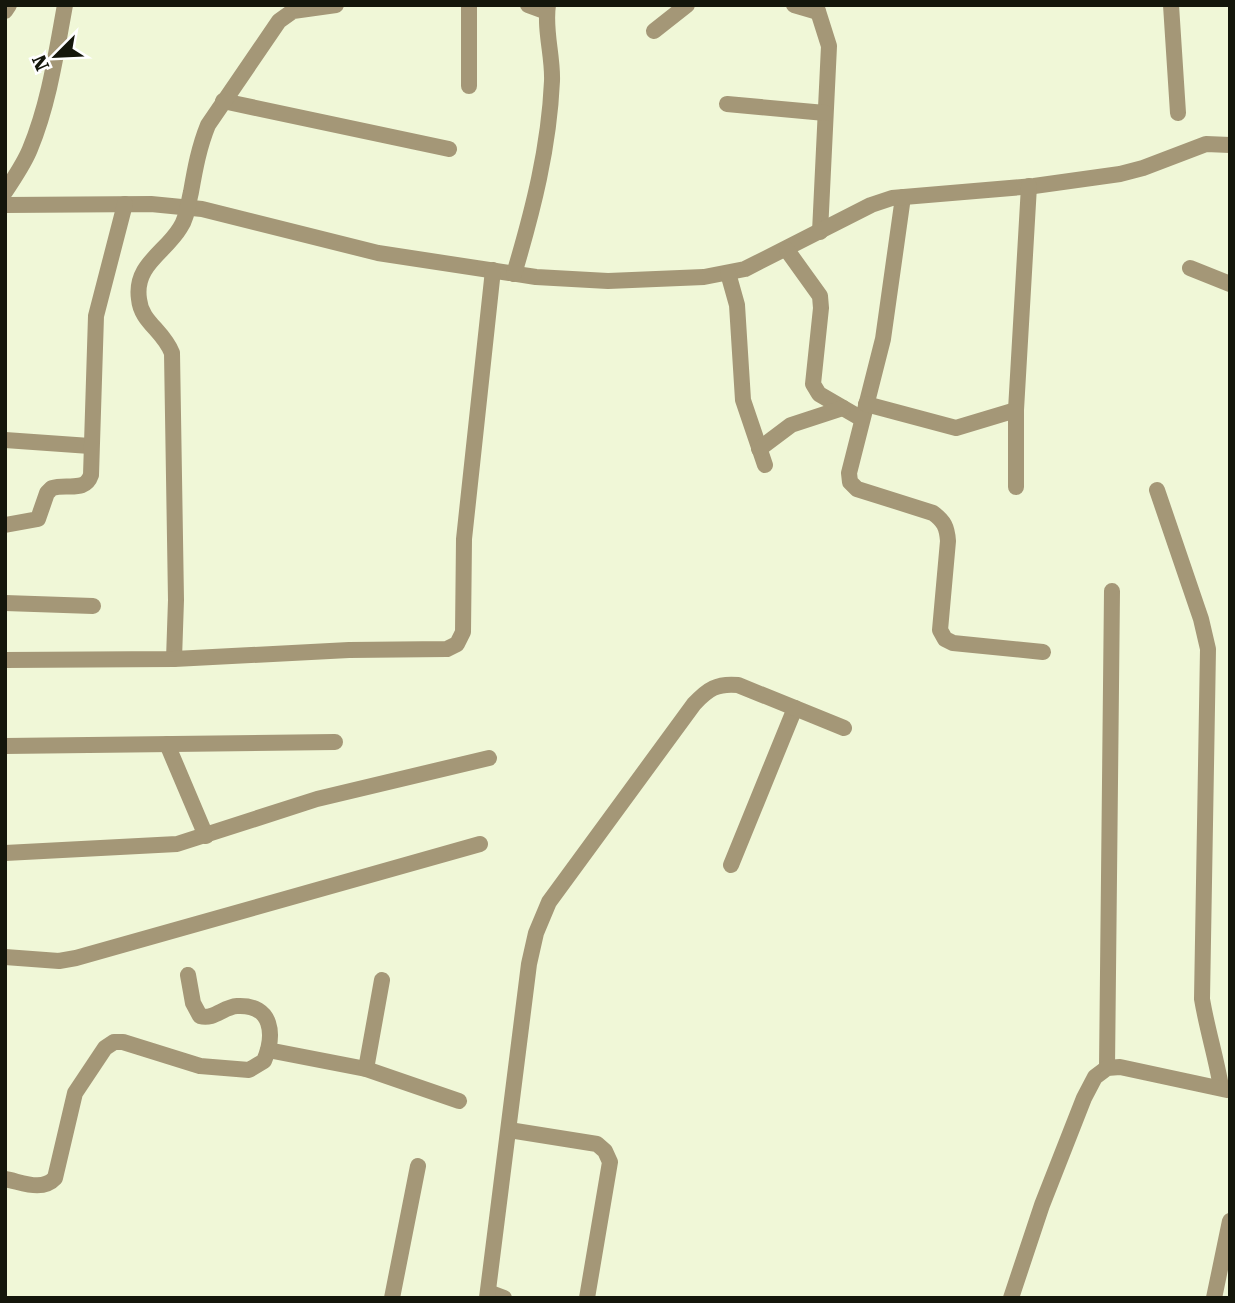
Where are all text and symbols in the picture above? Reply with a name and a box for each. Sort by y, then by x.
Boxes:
north arrow [21,21,91,91]
text: N [27,51,54,74]

